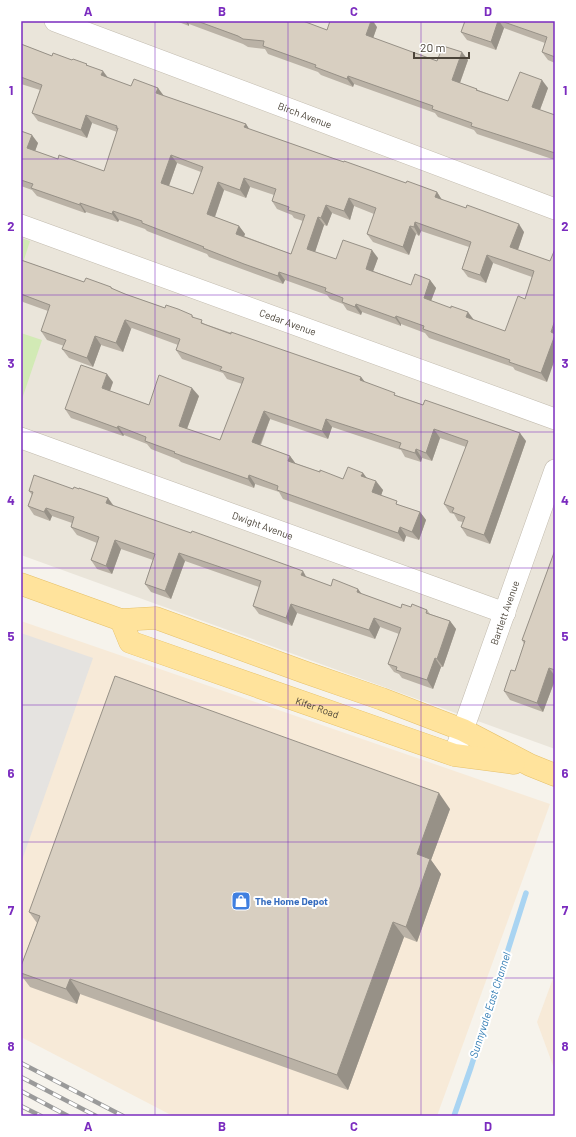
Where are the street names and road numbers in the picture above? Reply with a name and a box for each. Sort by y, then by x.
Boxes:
street label: Birch Avenue [276,99,334,131]
street label: Cedar Avenue [258,306,318,338]
street label: Dwight Avenue [230,509,295,542]
street label: Bartlett Avenue [488,579,521,646]
street label: Kifer Road [294,694,340,720]

